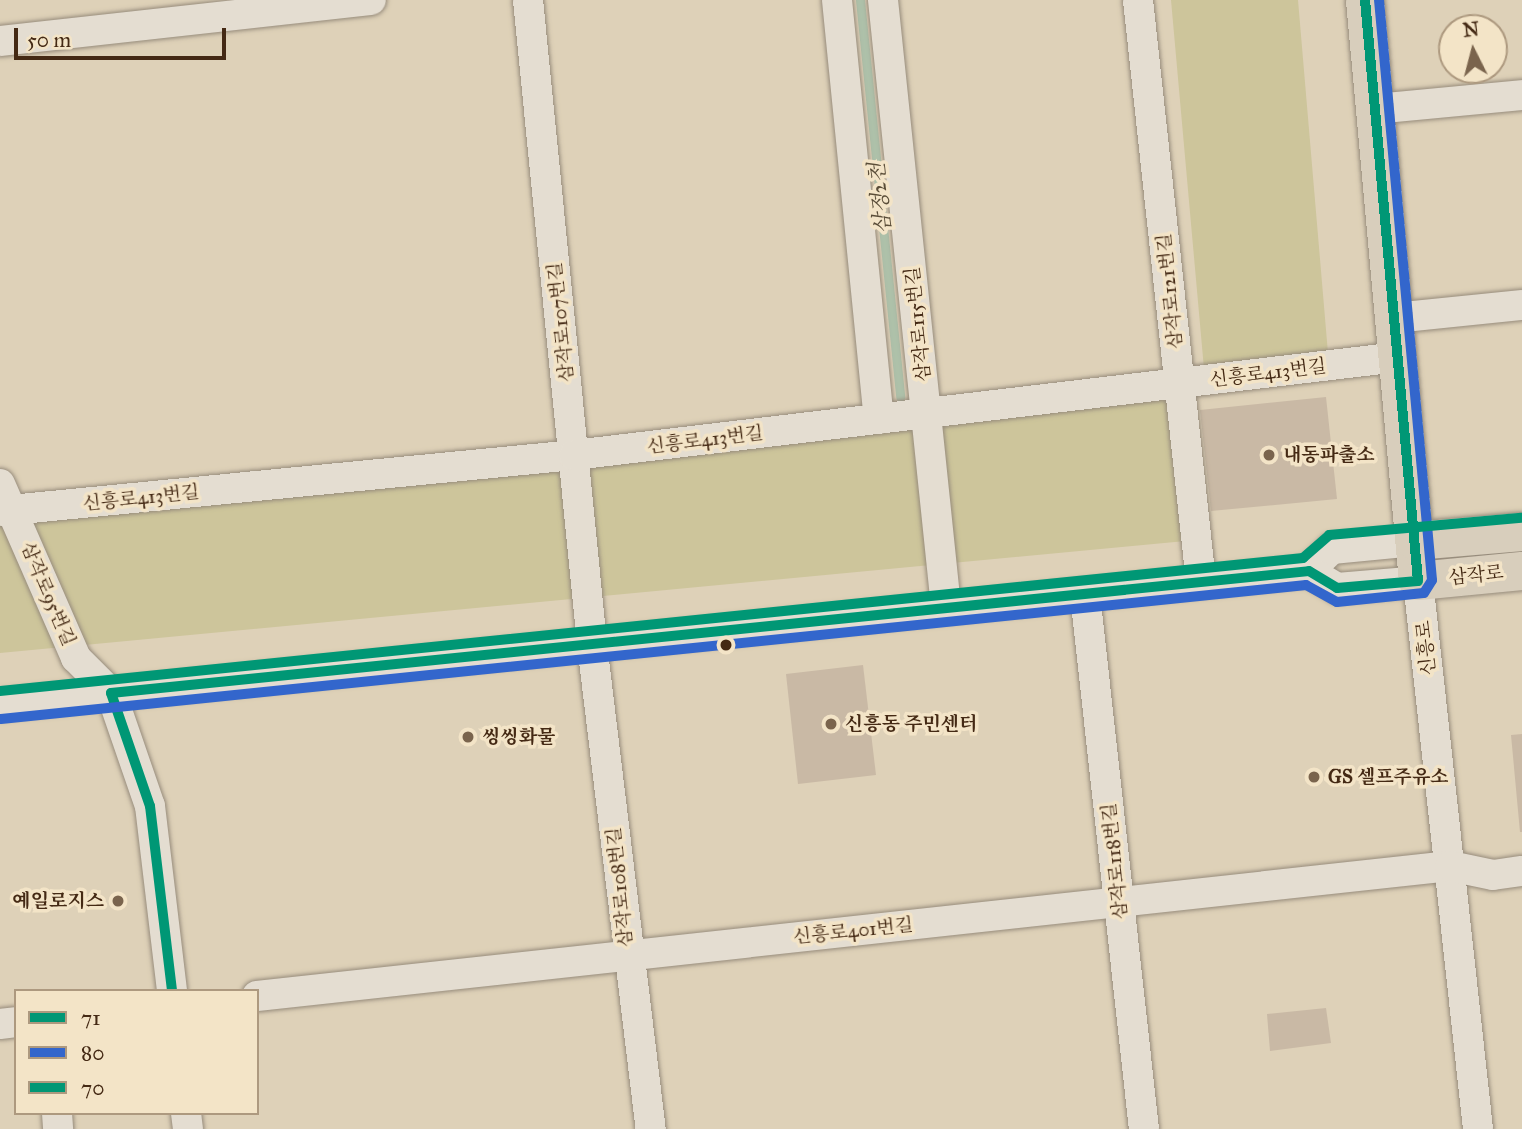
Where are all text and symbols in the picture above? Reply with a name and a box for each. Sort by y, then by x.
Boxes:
scale bar [18,14,229,58]
north arrow [1438,14,1508,84]
text: N [1462,17,1480,42]
text: 50 m [27,27,71,53]
water label: 삼정2천 [864,161,896,235]
street label: 삼작로121번길 [1153,232,1187,350]
street label: 삼작로107번길 [543,261,579,383]
street label: 삼작로115번길 [901,265,935,383]
street label: 신흥로413번길 [1208,355,1328,391]
street label: 신흥로413번길 [645,422,765,458]
place label: 내동파출소 [1283,444,1375,466]
marker: 내동파출소 [1261,447,1277,463]
street label: 신흥로413번길 [81,481,201,515]
street label: 삼작로95번길 [16,539,80,649]
street label: 삼작로 [1447,561,1505,589]
street label: 신흥로 [1412,619,1440,677]
unlabelled marker [719,638,733,652]
place label: 신흥동 주민센터 [845,713,978,735]
marker: 신흥동 주민센터 [823,716,839,732]
place label: 씽씽화물 [482,726,555,748]
marker: 씽씽화물 [460,729,476,745]
place label: GS 셀프주유소 [1328,766,1449,788]
marker: GS 셀프주유소 [1306,769,1322,785]
street label: 삼작로118번길 [1098,802,1132,920]
street label: 삼작로108번길 [602,826,638,948]
place label: 예일로지스 [12,890,104,912]
marker: 예일로지스 [110,893,126,909]
street label: 신흥로401번길 [792,913,914,949]
legend [14,989,259,1115]
text: 71 [81,1005,101,1031]
text: 80 [81,1040,104,1066]
text: 70 [81,1075,104,1101]

